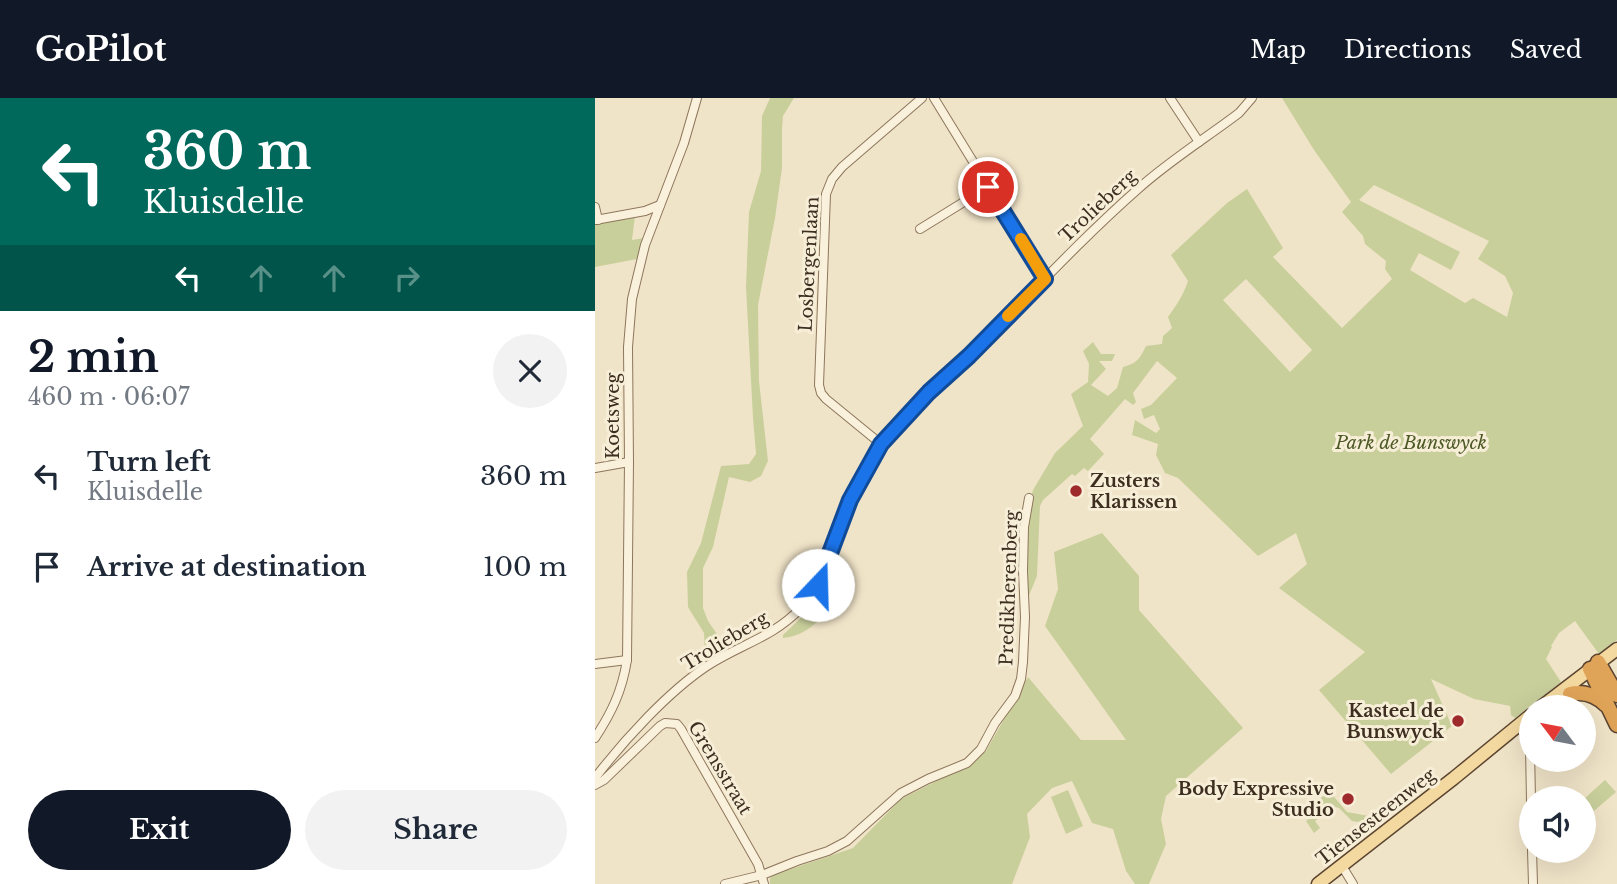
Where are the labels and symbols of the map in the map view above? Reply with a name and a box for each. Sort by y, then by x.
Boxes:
pin [958,157,1018,217]
street label: Trolieberg [1055,165,1141,247]
street label: Losbergenlaan [794,196,824,332]
street label: Koetsweg [602,372,624,459]
park label: Park de Bunswyck [1334,432,1487,454]
place label: Zusters Klarissen [1090,470,1177,513]
marker: Zusters Klarissen [1068,483,1084,499]
street label: Predikherenberg [995,510,1023,666]
position arrow [781,548,855,622]
street label: Trolieberg [678,606,772,675]
north arrow [1519,695,1596,772]
place label: Kasteel de Bunswyck [1346,700,1445,743]
marker: Kasteel de Bunswyck [1450,713,1466,729]
street label: Grensstraat [683,717,757,819]
street label: Tiensesteenweg [1312,764,1440,870]
place label: Body Expressive Studio [1178,778,1334,821]
marker: Body Expressive Studio [1340,791,1356,807]

